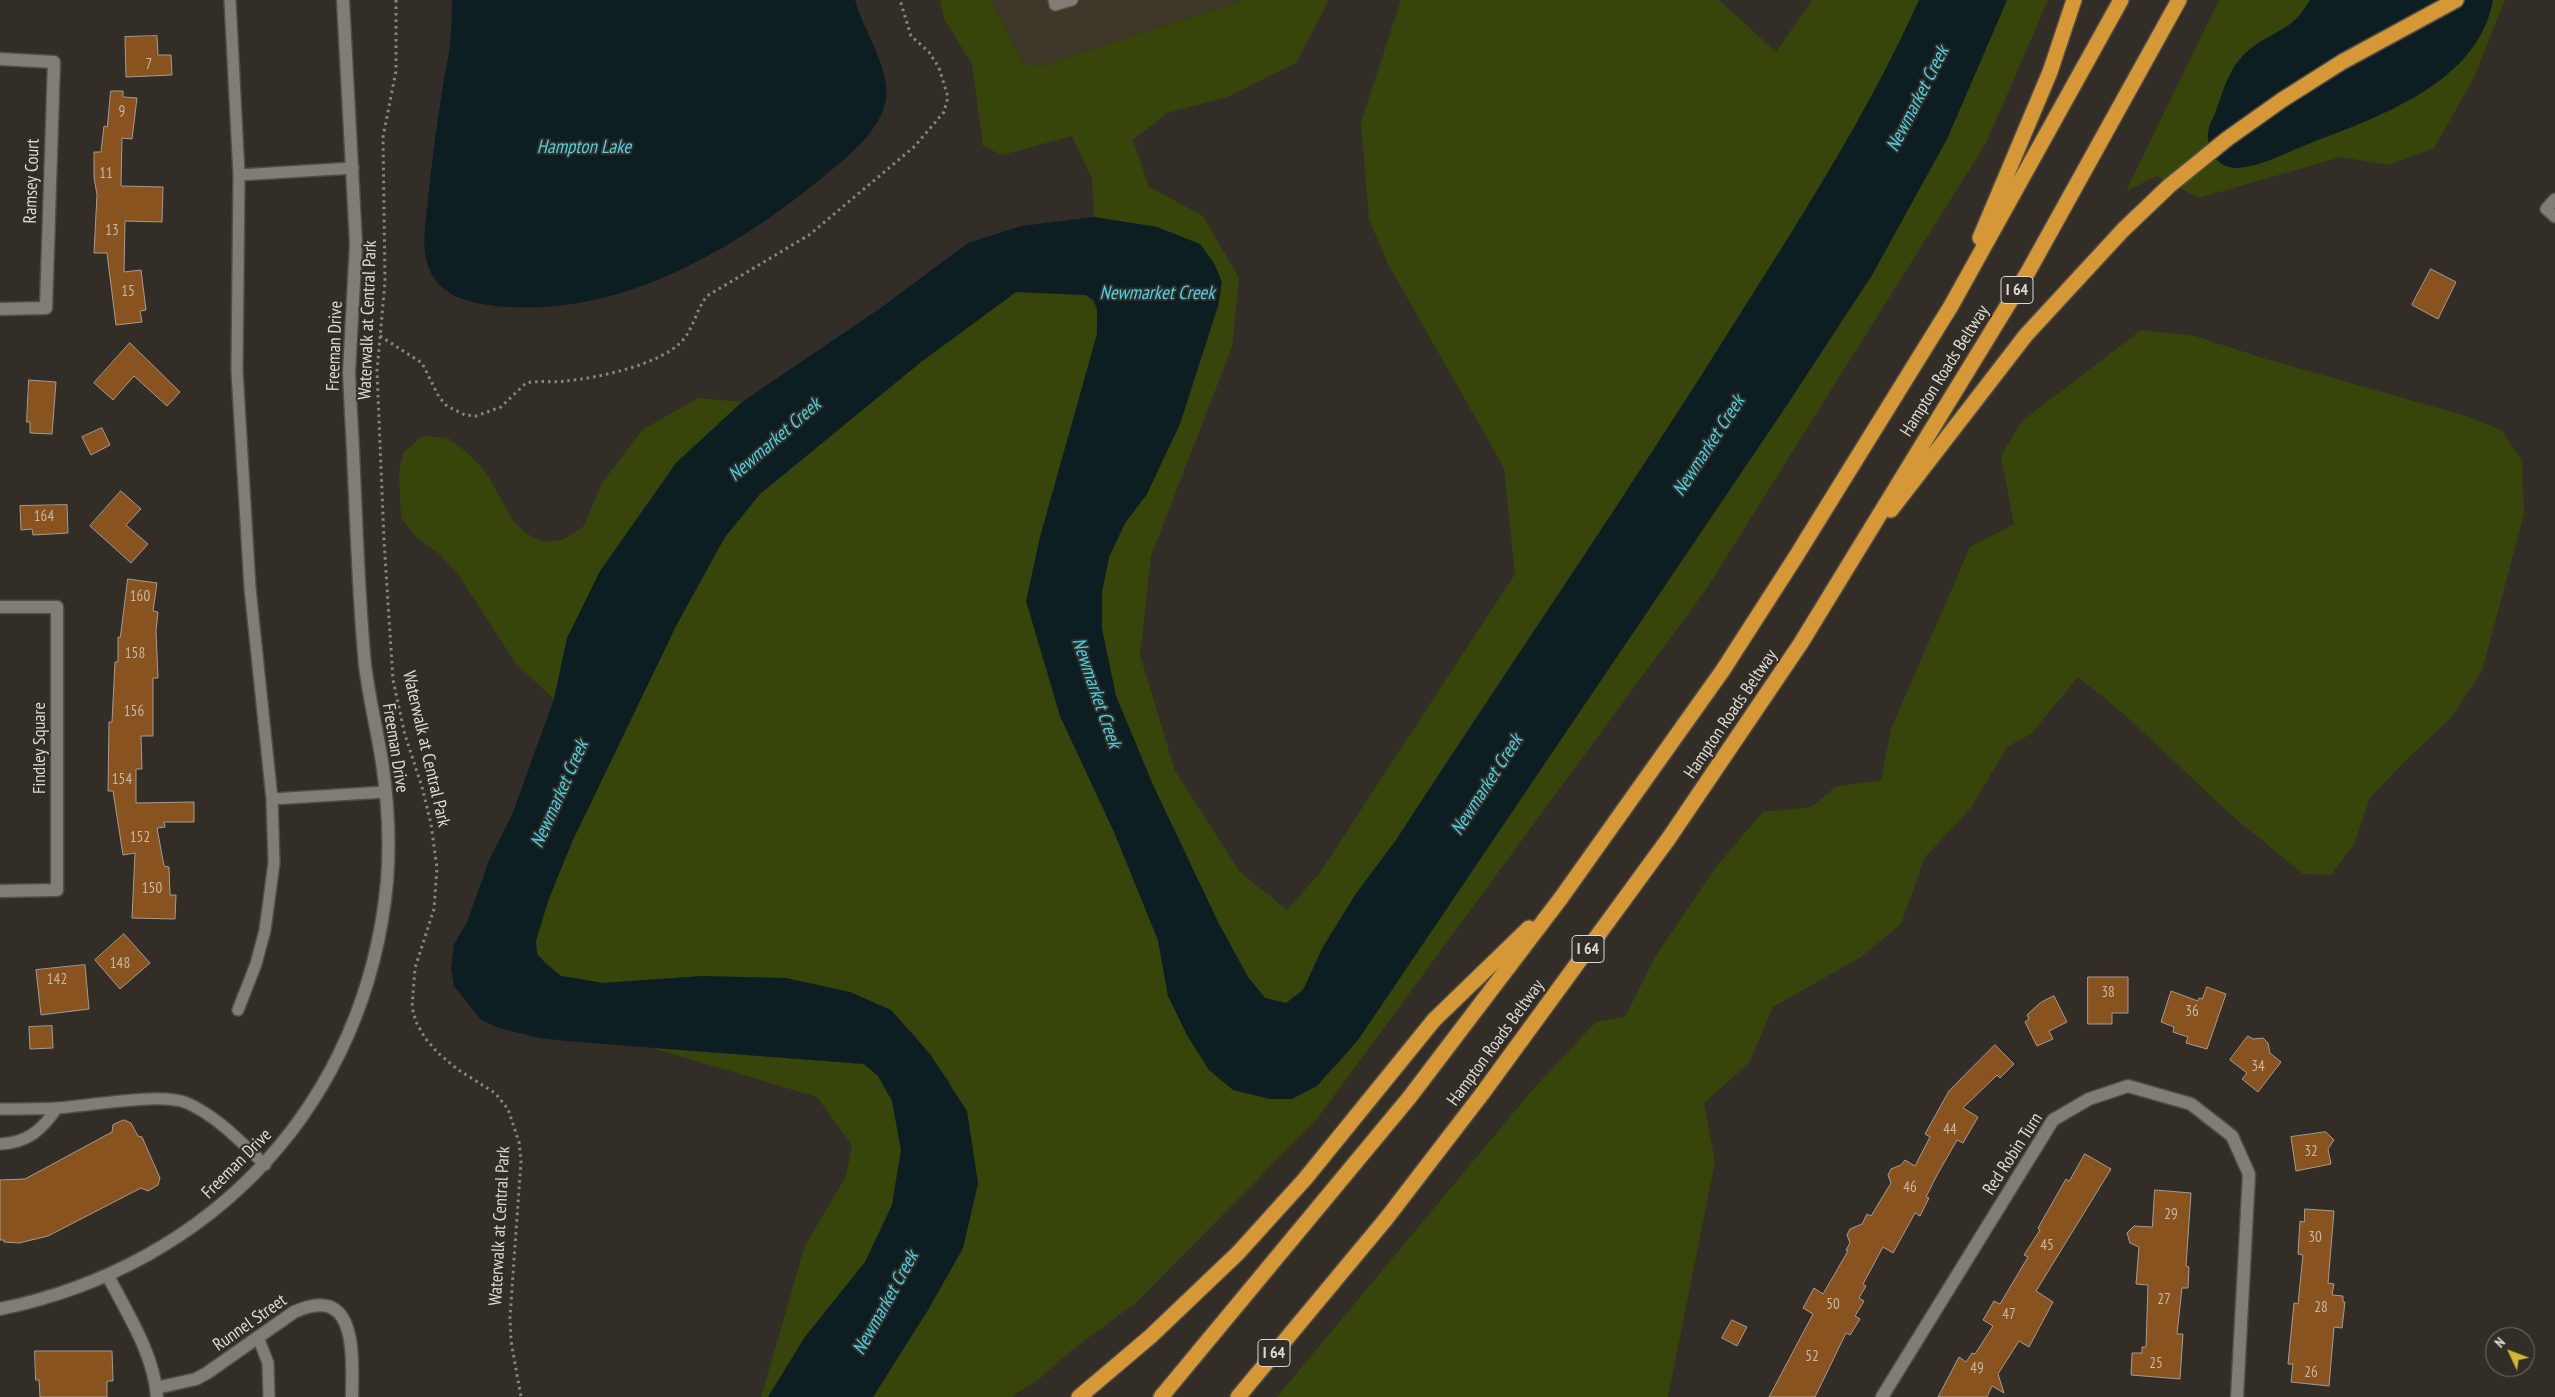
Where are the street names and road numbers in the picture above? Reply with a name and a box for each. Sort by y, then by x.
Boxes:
street label: Ramsey Court [20,138,44,224]
street label: Waterwalk at Central Park [354,240,382,400]
road number: I 64 [2001,276,2033,304]
street label: Freeman Drive [323,300,347,392]
street label: Hampton Roads Beltway [1896,301,1994,441]
street label: Hampton Roads Beltway [1680,645,1782,783]
street label: Waterwalk at Central Park [398,669,454,829]
street label: Findley Square [29,702,51,794]
street label: Freeman Drive [377,702,413,794]
road number: I 64 [1572,936,1604,962]
street label: Hampton Roads Beltway [1443,976,1549,1110]
street label: Red Robin Turn [1979,1109,2047,1199]
street label: Freeman Drive [197,1124,277,1204]
street label: Waterwalk at Central Park [485,1146,515,1306]
street label: Runnel Street [209,1290,291,1356]
road number: I 64 [1258,1340,1290,1366]

